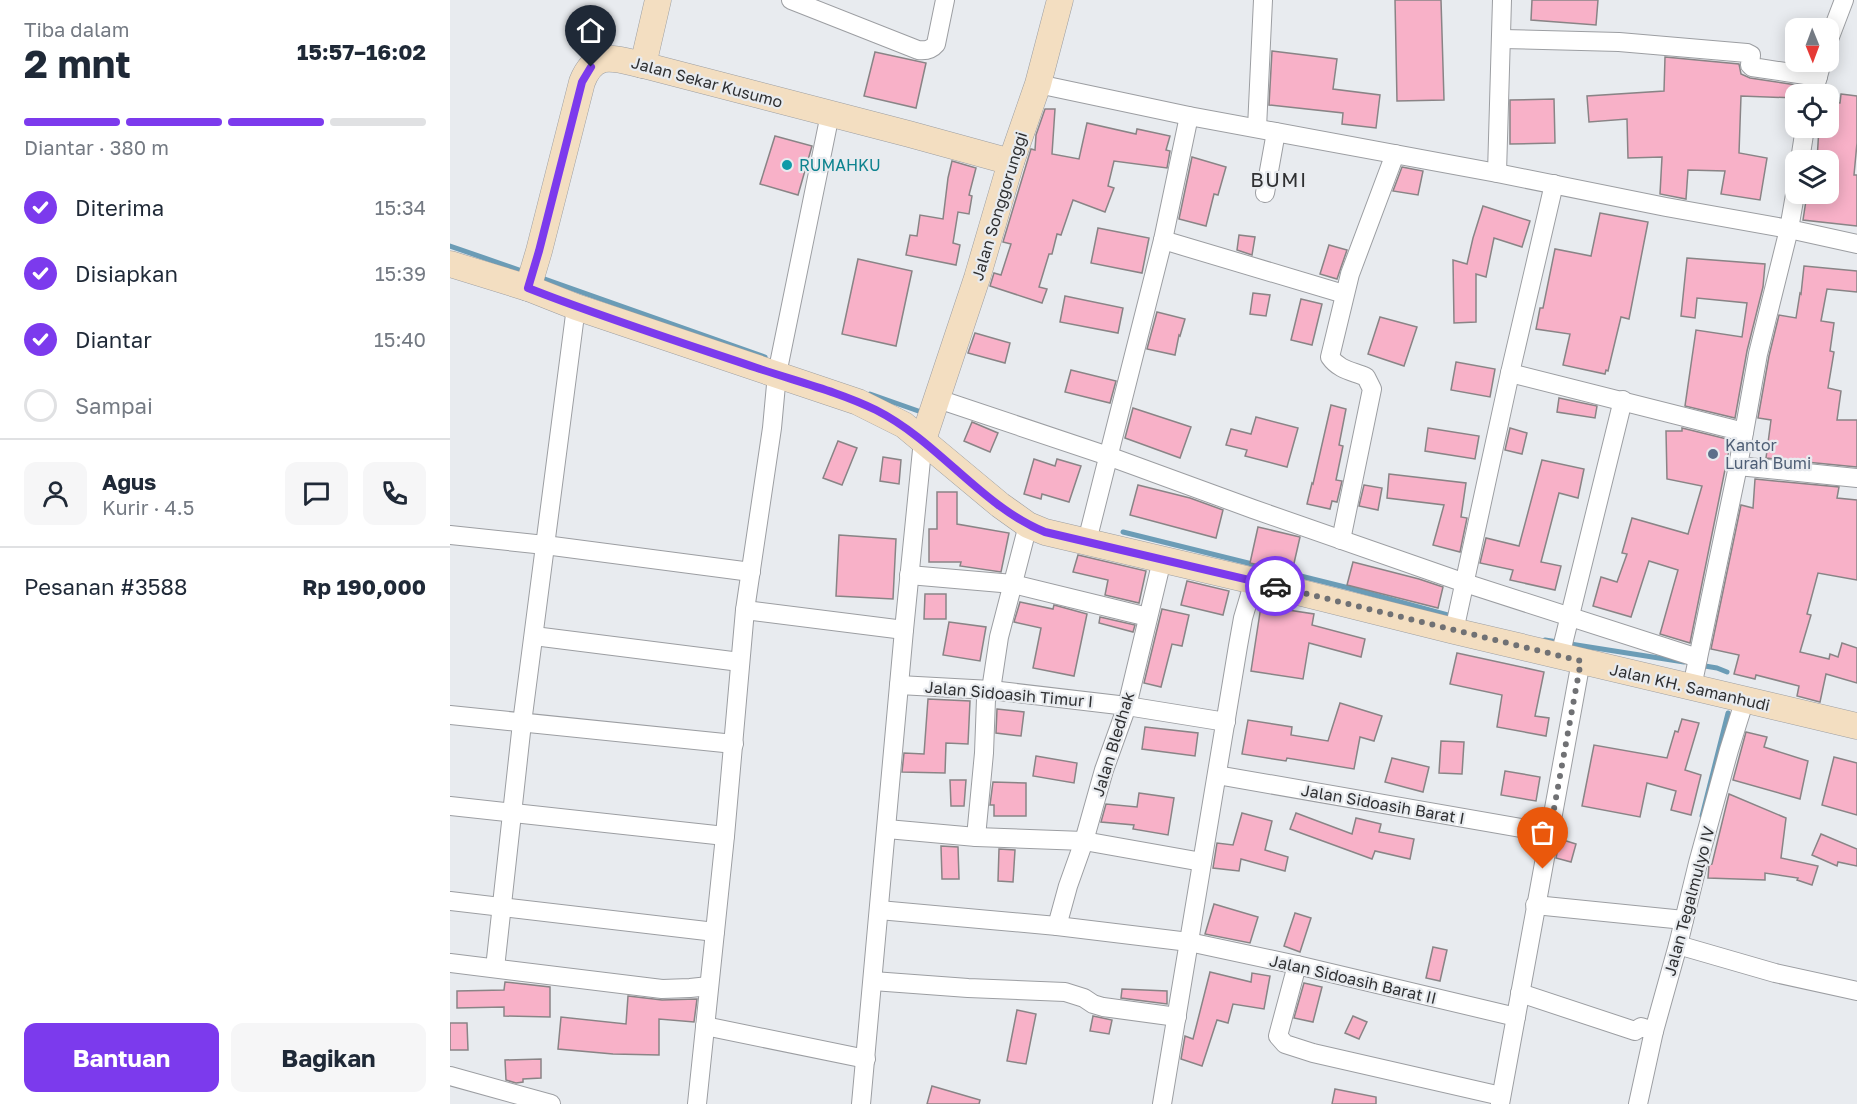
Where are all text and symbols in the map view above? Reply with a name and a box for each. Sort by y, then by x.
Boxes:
pin [565,5,616,67]
icon: home [574,14,607,47]
text: Tiba dalam [24,17,129,41]
north arrow [1785,18,1839,72]
map controls [1785,18,1839,204]
text: 15:57–16:02 [297,38,426,65]
text: 2 mnt [24,40,131,87]
street label: Jalan Sekar Kusumo [629,52,785,112]
button: locate [1785,84,1839,138]
street label: Jalan Songgorunggi [967,129,1031,283]
text: Diantar · 380 m [24,135,169,159]
button: layers [1785,150,1839,204]
place label: RUMAHKU [799,155,881,175]
marker: RUMAHKU [780,158,794,172]
district label: BUMI [1250,167,1308,191]
icon: check [24,191,57,224]
text: Diterima [75,194,164,221]
text: 15:34 [375,195,426,219]
icon: check [24,257,57,290]
text: Disiapkan [75,260,178,287]
text: 15:39 [375,261,426,285]
icon: check [24,323,57,356]
text: Diantar [75,326,152,353]
text: 15:40 [374,327,426,351]
text: Sampai [75,392,153,419]
place label: Kantor Lurah Bumi [1725,435,1811,473]
marker: Kantor Lurah Bumi [1706,447,1720,461]
button: person [24,462,87,525]
button: chat [285,462,348,525]
button: phone [363,462,426,525]
text: Agus [102,468,156,495]
text: Kurir · 4.5 [102,495,194,519]
courier [1245,556,1305,616]
icon: car [1259,570,1292,603]
text: Pesanan #3588 [24,573,187,600]
text: Rp 190,000 [302,573,426,600]
street label: Jalan KH. Samanhudi [1608,659,1772,715]
street label: Jalan Sidoasih Timur I [924,677,1094,711]
street label: Jalan Bledhak [1088,689,1138,799]
street label: Jalan Sidoasih Barat I [1300,780,1466,828]
pin [1517,807,1568,869]
icon: bag [1526,816,1559,849]
street label: Jalan Tegalmulyo IV [1659,824,1719,978]
street label: Jalan Sidoasih Barat II [1268,950,1438,1008]
button: Bantuan [24,1023,219,1092]
button: Bagikan [231,1023,426,1092]

